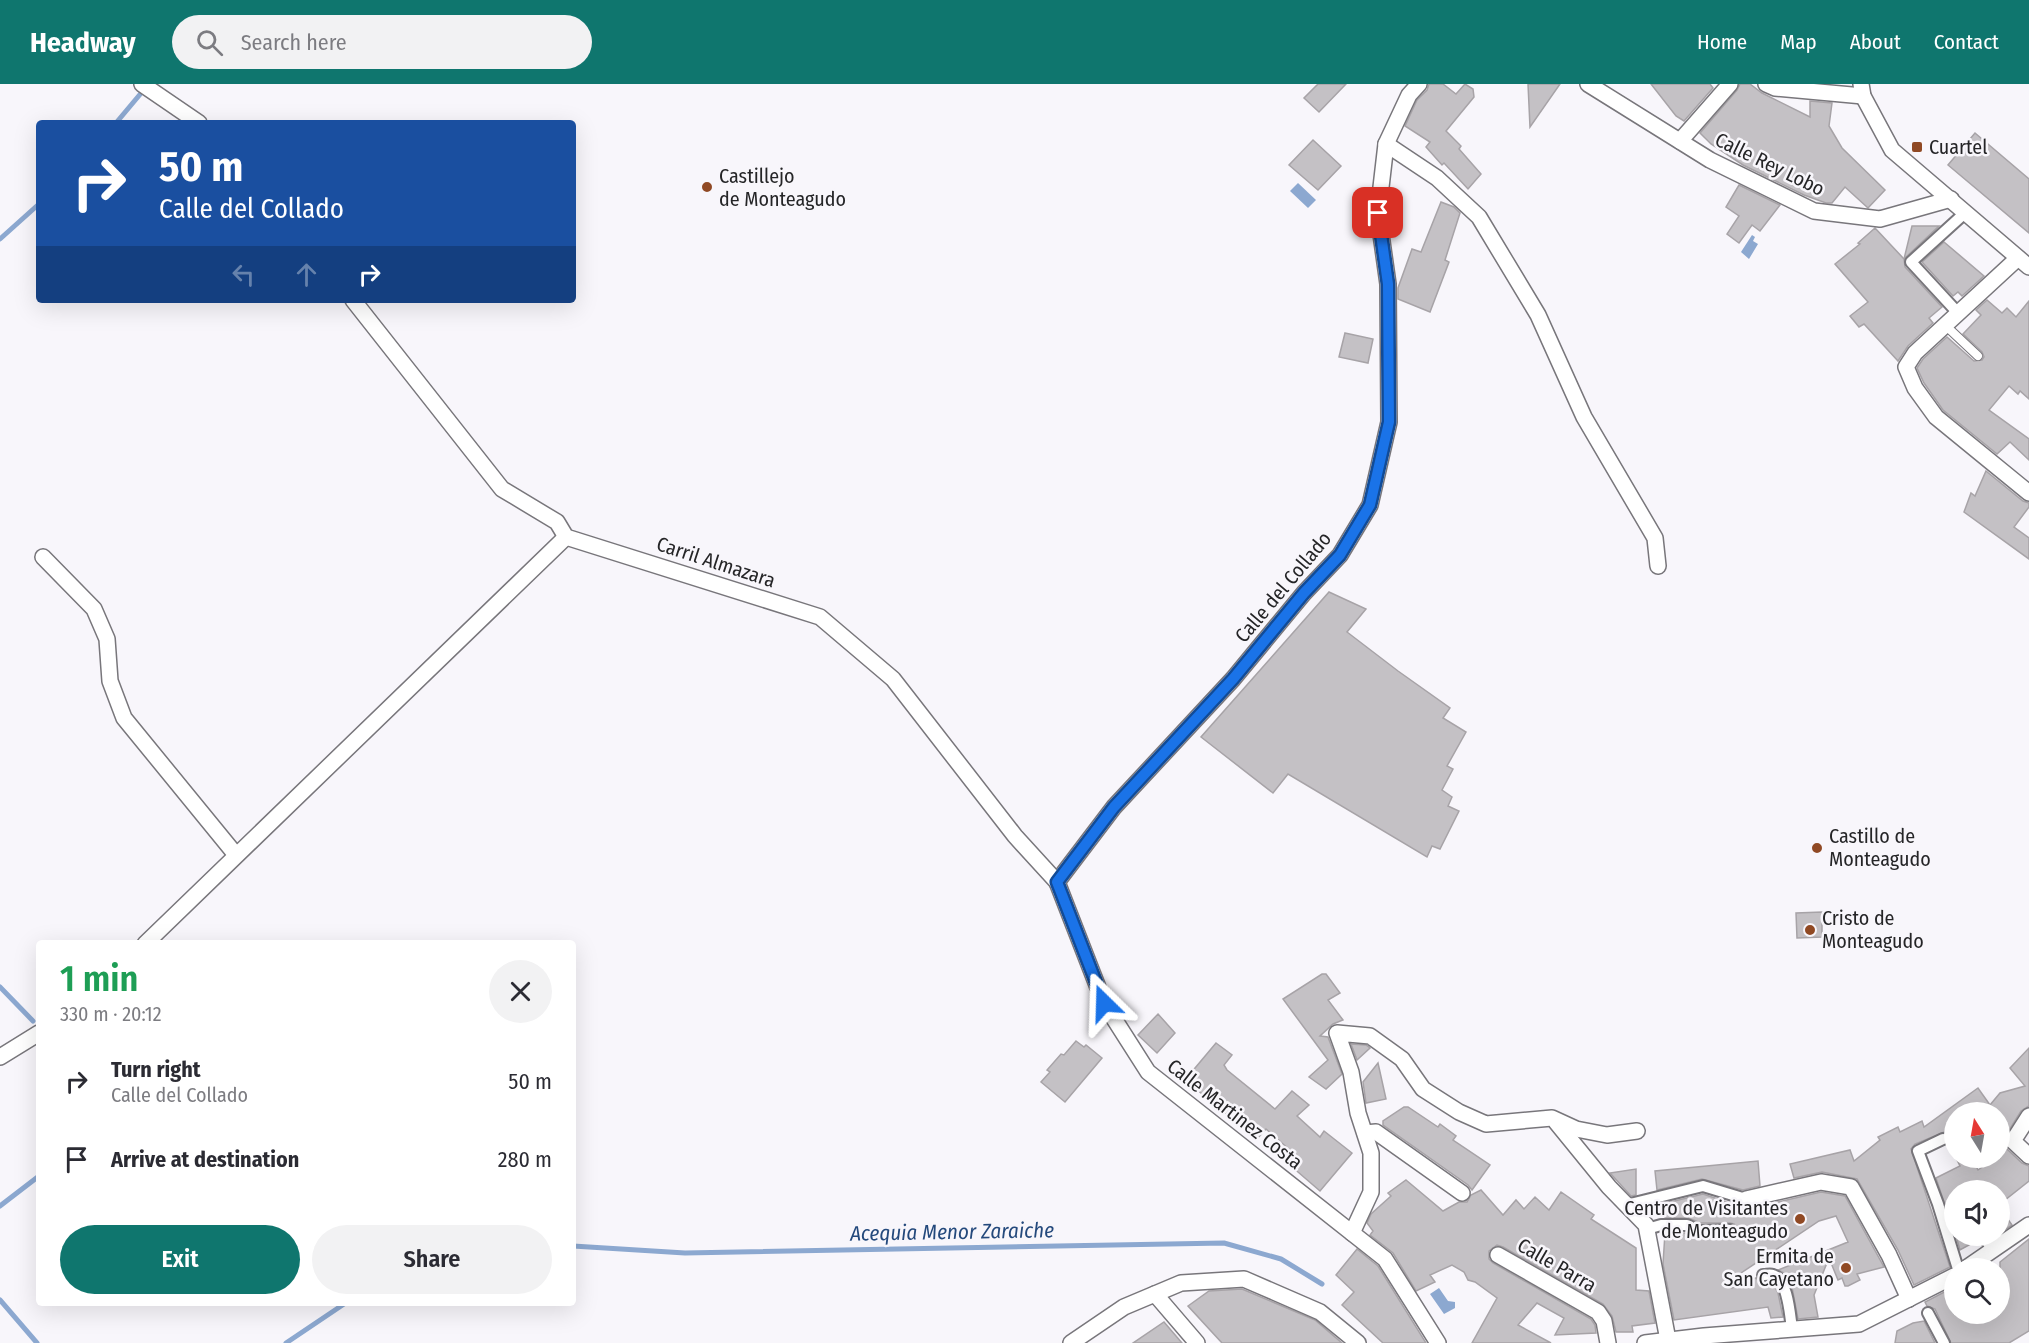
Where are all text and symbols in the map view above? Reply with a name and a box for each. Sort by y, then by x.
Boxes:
search box [172,15,592,69]
text: Headway [30,26,136,59]
icon: search [193,26,226,59]
text: Search here [241,29,347,56]
text: Home [1697,29,1747,55]
text: Map [1780,29,1817,55]
text: About [1850,29,1901,55]
text: Contact [1934,29,1999,55]
street label: Calle Rey Lobo [1711,127,1829,201]
place label: Cuartel [1929,135,1987,159]
marker: Cuartel [1910,140,1924,154]
text: 50 m [159,142,243,192]
icon: right [60,144,138,222]
place label: Castillejo de Monteagudo [719,164,846,211]
marker: Castillejo de Monteagudo [700,180,714,194]
pin [1352,187,1403,238]
text: Calle del Collado [159,193,344,225]
icon: arrive [1361,196,1394,229]
icon: left [227,258,260,291]
icon: ahead [290,258,323,291]
icon: right [353,258,386,291]
street label: Calle del Collado [1230,527,1336,647]
street label: Carril Almazara [654,532,778,592]
place label: Castillo de Monteagudo [1829,824,1931,871]
marker: Castillo de Monteagudo [1810,841,1824,855]
place label: Cristo de Monteagudo [1822,906,1924,953]
marker: Cristo de Monteagudo [1803,923,1817,937]
text: 1 min [60,957,138,1001]
button: close [489,960,552,1023]
position arrow [1072,971,1136,1035]
text: 330 m · 20:12 [60,1002,161,1026]
street label: Calle Martinez Costa [1163,1054,1307,1174]
text: Turn right [111,1056,200,1083]
icon: right [60,1065,93,1098]
text: 50 m [508,1068,552,1095]
text: Calle del Collado [111,1083,248,1107]
north arrow [1944,1102,2010,1168]
map controls [1944,1102,2010,1324]
icon: arrive [60,1143,93,1176]
text: Arrive at destination [111,1146,299,1173]
text: 280 m [498,1146,552,1173]
button: sound [1944,1180,2010,1246]
place label: Centro de Visitantes de Monteagudo [1624,1196,1788,1243]
marker: Centro de Visitantes de Monteagudo [1793,1212,1807,1226]
water label: Acequia Menor Zaraiche [849,1217,1054,1247]
button: Exit [60,1225,300,1294]
button: Share [312,1225,552,1294]
street label: Calle Parra [1513,1233,1601,1297]
place label: Ermita de San Cayetano [1724,1244,1834,1291]
button: search [1944,1258,2010,1324]
marker: Ermita de San Cayetano [1839,1261,1853,1275]

